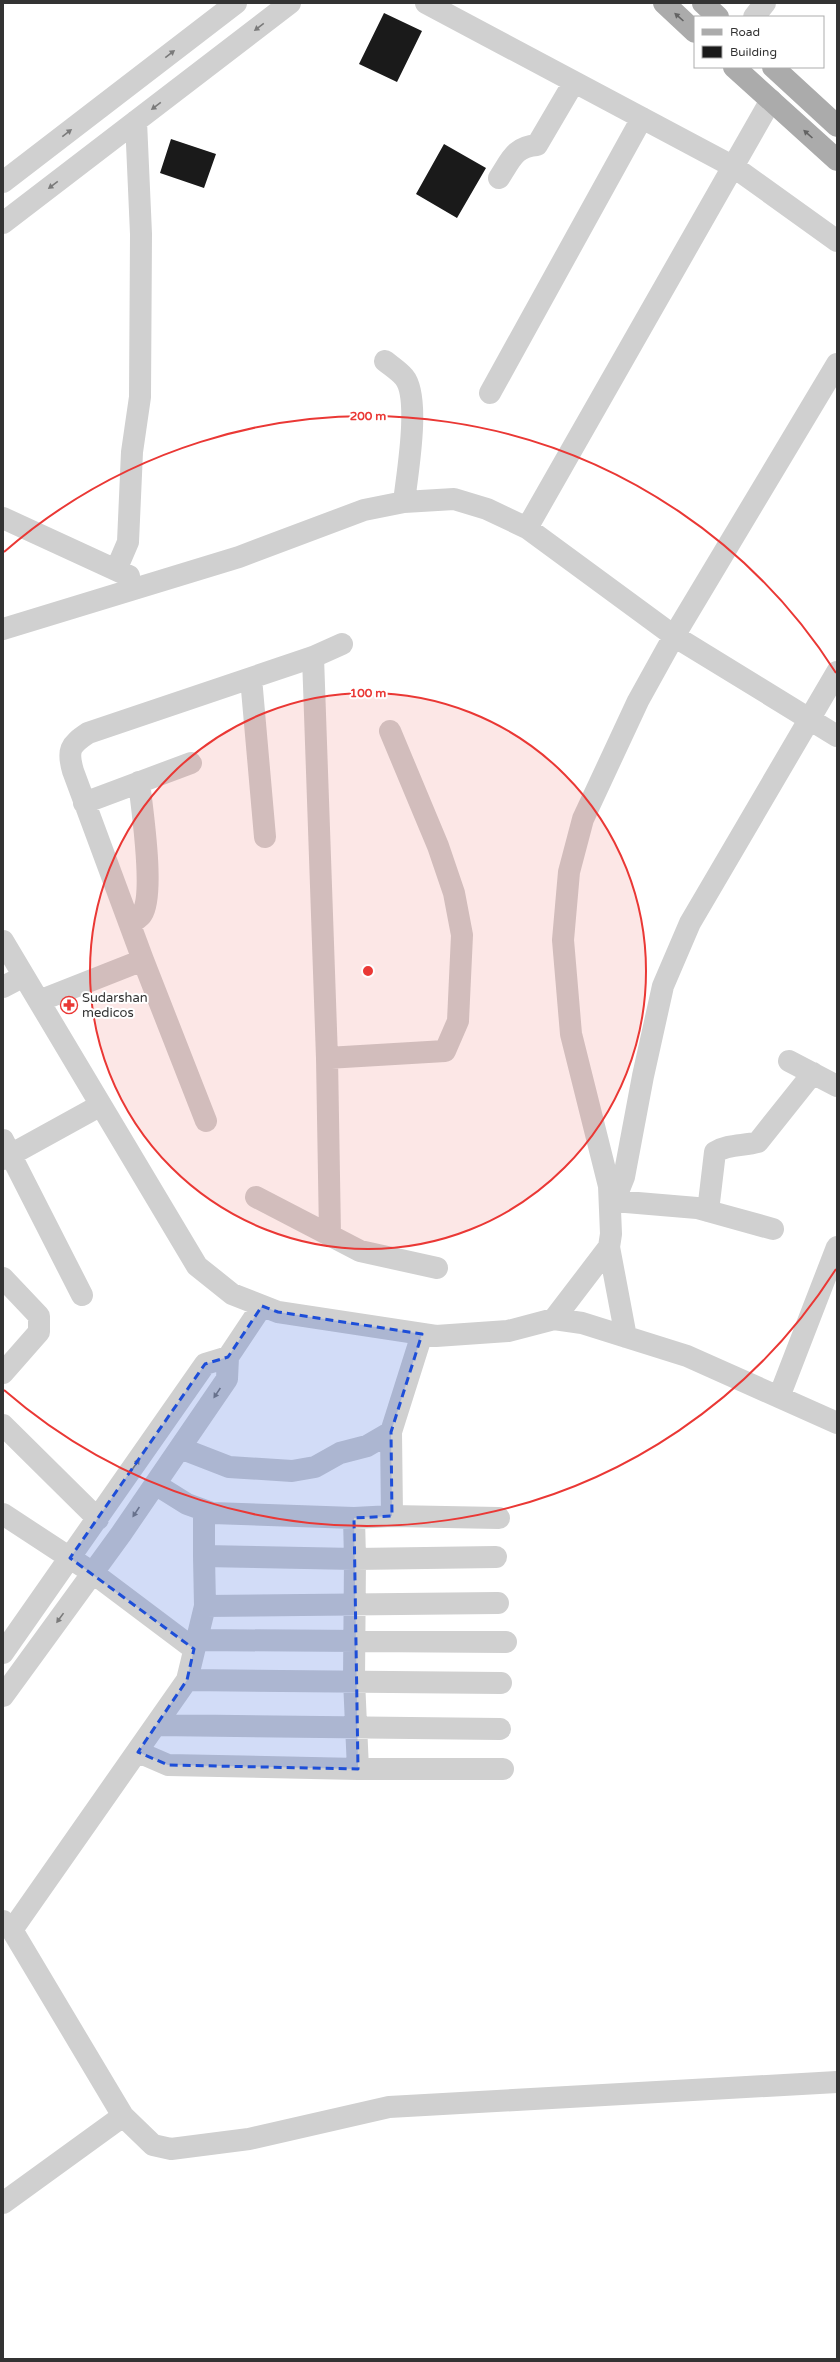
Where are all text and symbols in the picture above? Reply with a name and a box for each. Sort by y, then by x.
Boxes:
one-way arrow [674,13,684,22]
legend [694,16,824,68]
one-way arrow [254,22,265,31]
text: Road [730,25,760,39]
text: Building [730,45,777,59]
one-way arrow [165,50,176,58]
one-way arrow [151,101,161,109]
one-way arrow [62,129,73,137]
one-way arrow [803,129,813,138]
one-way arrow [47,180,58,189]
text: 200 m [350,409,386,423]
text: 100 m [350,686,386,700]
centre of rings [361,964,375,978]
place label: Sudarshan medicos [82,990,148,1021]
pharmacy icon: Sudarshan medicos [59,995,79,1015]
one-way arrow [213,1388,221,1398]
one-way arrow [132,1459,140,1469]
one-way arrow [132,1507,140,1517]
one-way arrow [56,1612,64,1623]

